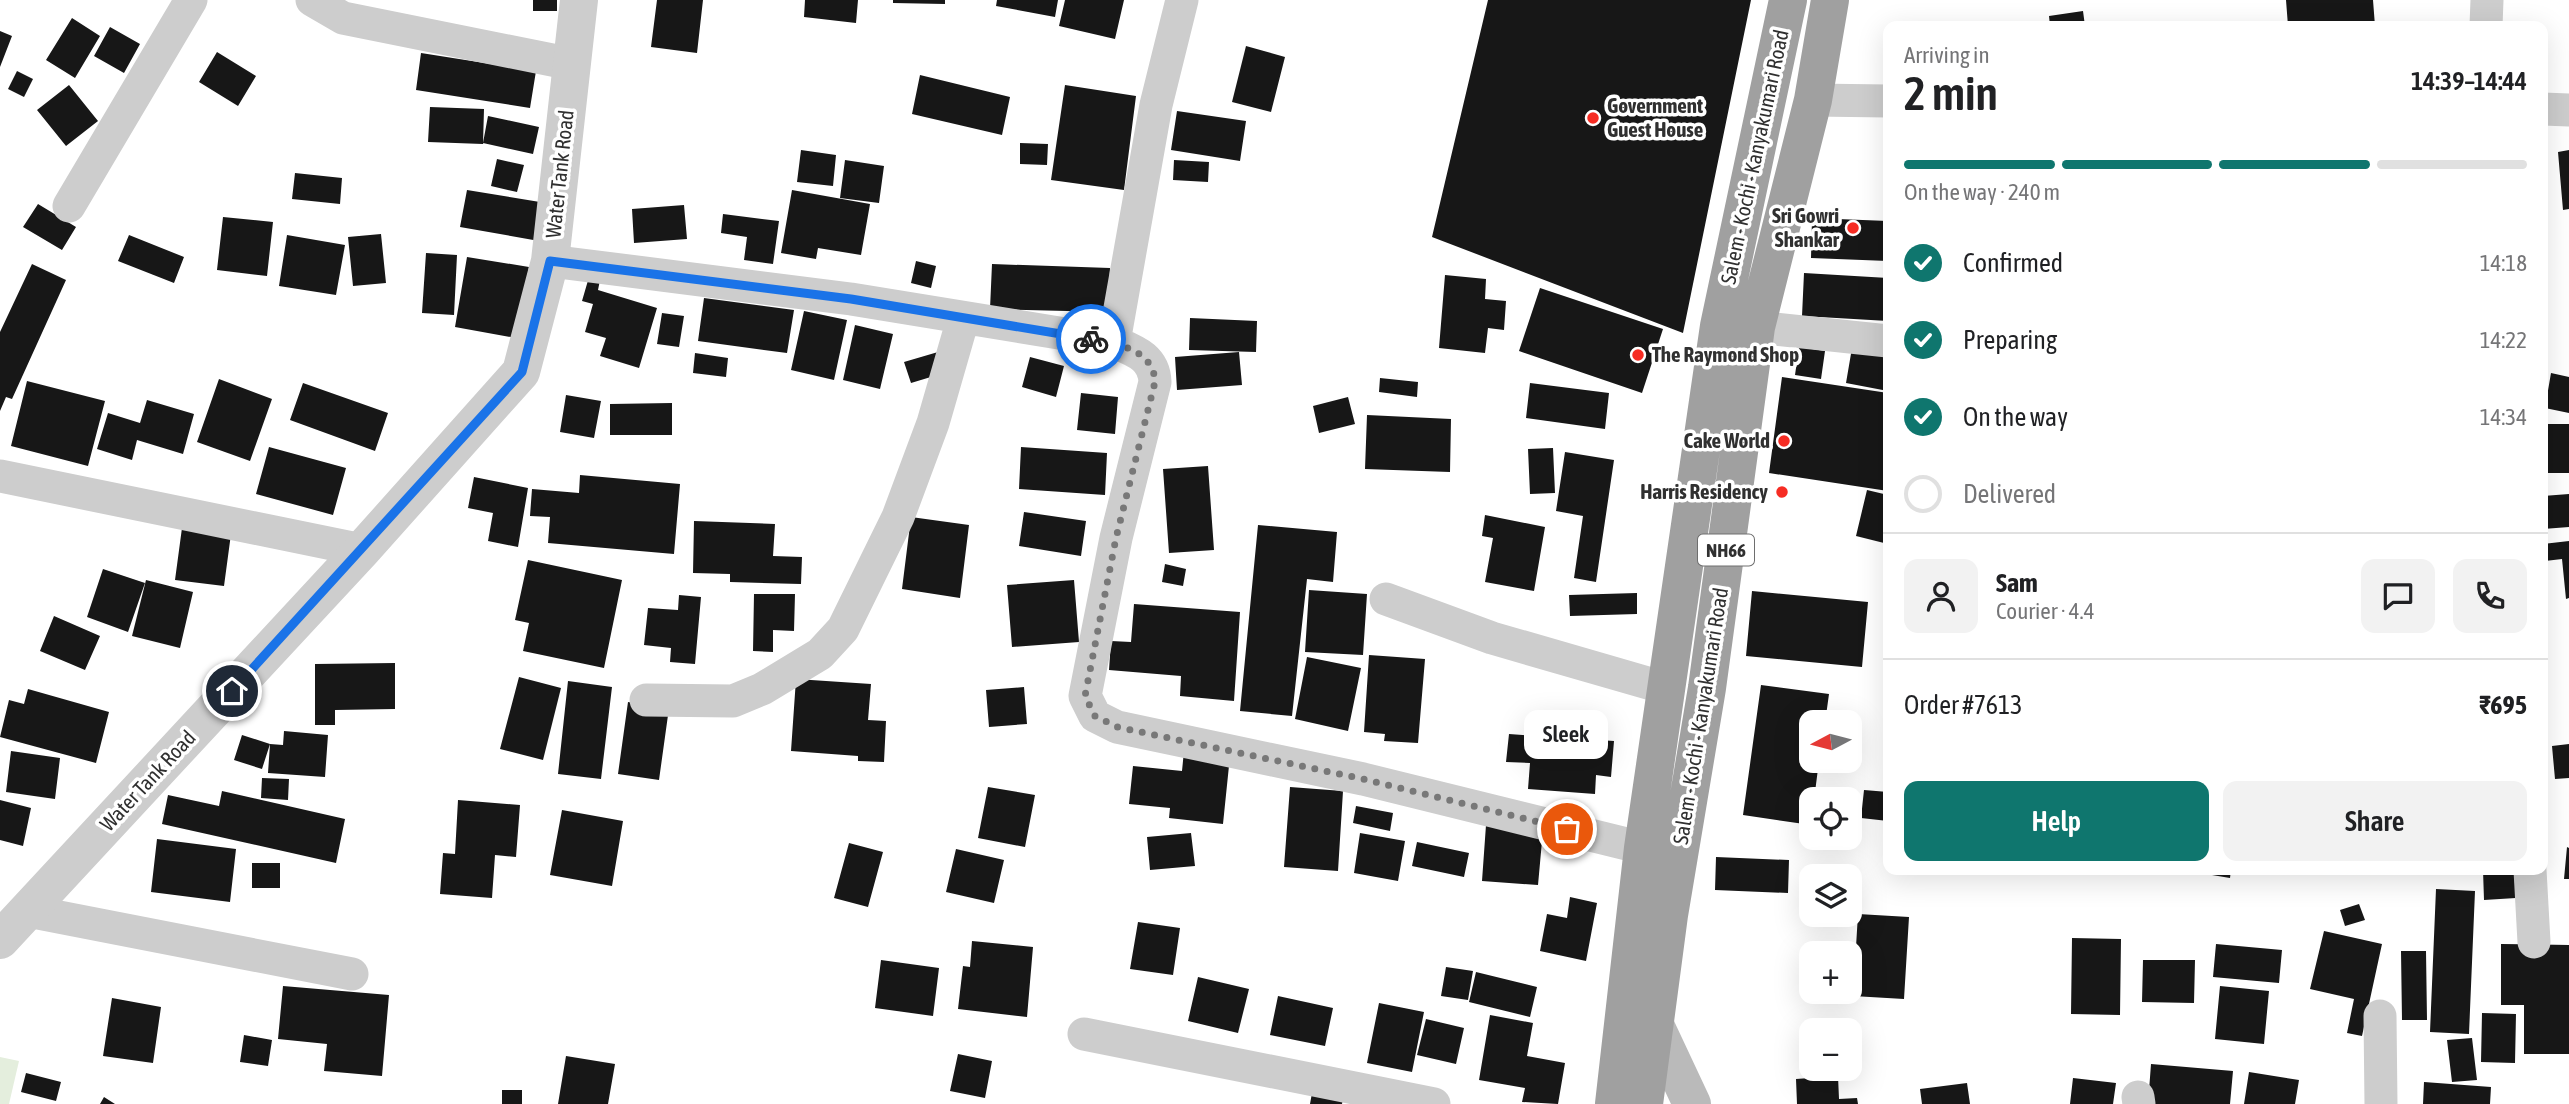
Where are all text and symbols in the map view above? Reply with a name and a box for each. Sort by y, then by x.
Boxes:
street label: Salem - Kochi - Kanyakumari Road [1715,27,1793,286]
text: Arriving in [1904,42,1990,68]
text: 14:39–14:44 [2411,66,2527,96]
text: 2 min [1904,67,1998,120]
place label: Government Guest House [1607,93,1703,141]
street label: Water Tank Road [540,109,578,239]
marker: Government Guest House [1585,110,1601,126]
text: On the way · 240 m [1904,179,2060,205]
place label: Sri Gowri Shankar [1772,203,1840,251]
marker: Sri Gowri Shankar [1845,220,1861,236]
icon: check [1904,244,1942,282]
text: Confirmed [1963,248,2063,278]
text: 14:18 [2480,250,2527,276]
courier [1056,304,1126,374]
icon: bike [1072,320,1110,358]
icon: check [1904,321,1942,359]
text: Preparing [1963,325,2057,355]
text: 14:22 [2480,327,2527,353]
place label: The Raymond Shop [1652,342,1799,366]
marker: The Raymond Shop [1630,347,1646,363]
icon: check [1904,398,1942,436]
text: On the way [1963,402,2068,432]
text: 14:34 [2480,404,2527,430]
place label: Cake World [1684,428,1770,452]
marker: Cake World [1776,433,1792,449]
place label: Harris Residency [1640,479,1768,503]
text: Delivered [1963,479,2056,509]
marker: Harris Residency [1774,484,1790,500]
road number: NH66 [1698,534,1754,566]
button: person [1904,559,1978,633]
button: chat [2361,559,2435,633]
button: phone [2453,559,2527,633]
text: Sam [1996,568,2038,598]
street label: Salem - Kochi - Kanyakumari Road [1668,586,1732,846]
text: Courier · 4.4 [1996,598,2095,624]
pin [202,661,262,721]
icon: home [213,672,251,710]
text: Order #7613 [1904,690,2023,720]
text: ₹695 [2479,690,2527,720]
callout: Sleek [1525,710,1609,759]
north arrow [1799,710,1862,774]
map controls [1799,710,1862,1081]
text: Sleek [1543,721,1589,747]
street label: Water Tank Road [95,725,200,836]
button: Help [1904,781,2209,861]
button: Share [2223,781,2527,861]
button: locate [1799,787,1862,850]
pin [1537,799,1597,859]
icon: bag [1548,810,1586,848]
button: layers [1799,864,1862,927]
button: + [1799,941,1862,1004]
button: − [1799,1018,1862,1081]

